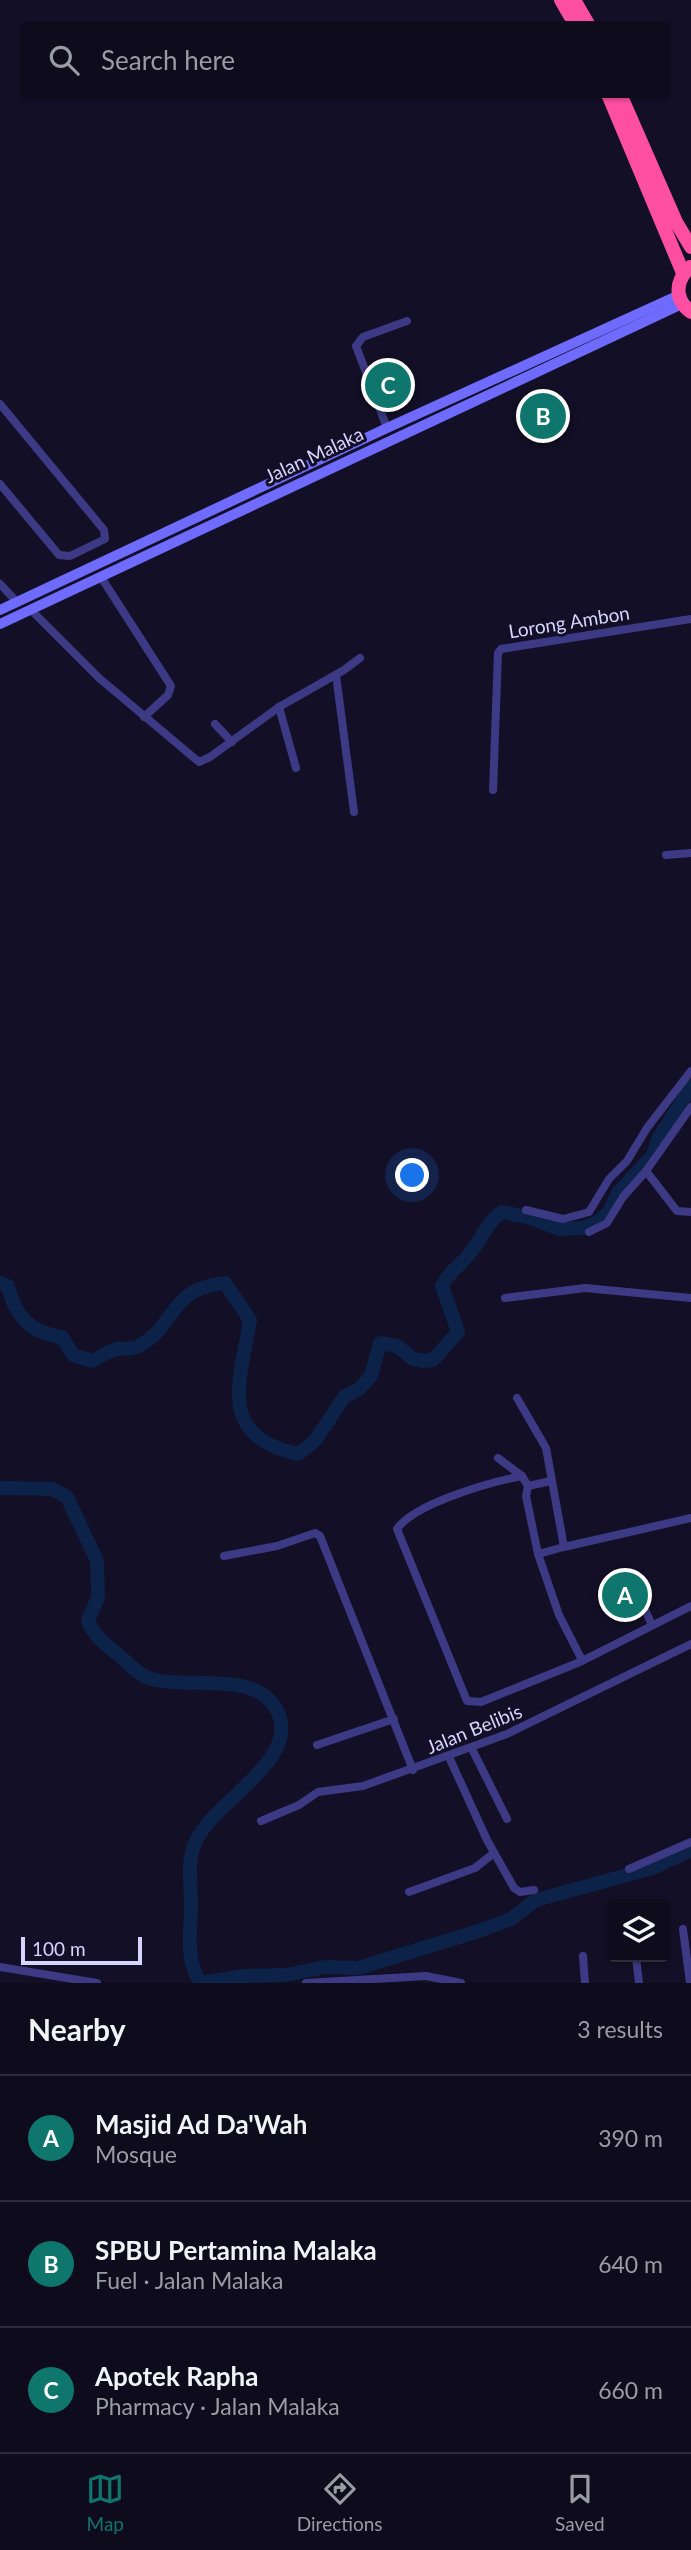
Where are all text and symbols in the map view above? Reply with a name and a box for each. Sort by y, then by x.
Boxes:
search box [21,21,670,98]
icon: search [45,41,83,79]
text: Search here [101,44,235,76]
pin: C [365,359,411,411]
pin: B [520,390,566,442]
street label: Jalan Malaka [261,422,367,487]
street label: Lorong Ambon [507,601,631,642]
your location [395,1158,429,1192]
pin: A [602,1569,648,1621]
street label: Jalan Belibis [423,1699,525,1758]
map controls [607,1899,670,1962]
button: layers [607,1899,670,1962]
scale bar [21,1934,142,1966]
text: 100 m [32,1937,86,1960]
text: Nearby [28,2011,126,2047]
text: 3 results [577,2015,663,2043]
text: Masjid Ad Da'Wah [95,2108,307,2140]
text: A [43,2124,59,2152]
text: 390 m [598,2124,663,2152]
text: Mosque [95,2140,177,2168]
text: SPBU Pertamina Malaka [95,2234,377,2266]
text: B [43,2250,59,2278]
text: 640 m [598,2250,663,2278]
text: Fuel · Jalan Malaka [95,2266,283,2294]
text: Apotek Rapha [95,2360,258,2392]
text: C [43,2376,59,2404]
text: 660 m [598,2376,663,2404]
text: Pharmacy · Jalan Malaka [95,2392,340,2420]
tab: Map [86,2470,124,2535]
tab: Directions [297,2470,383,2535]
tab: Saved [555,2470,605,2535]

